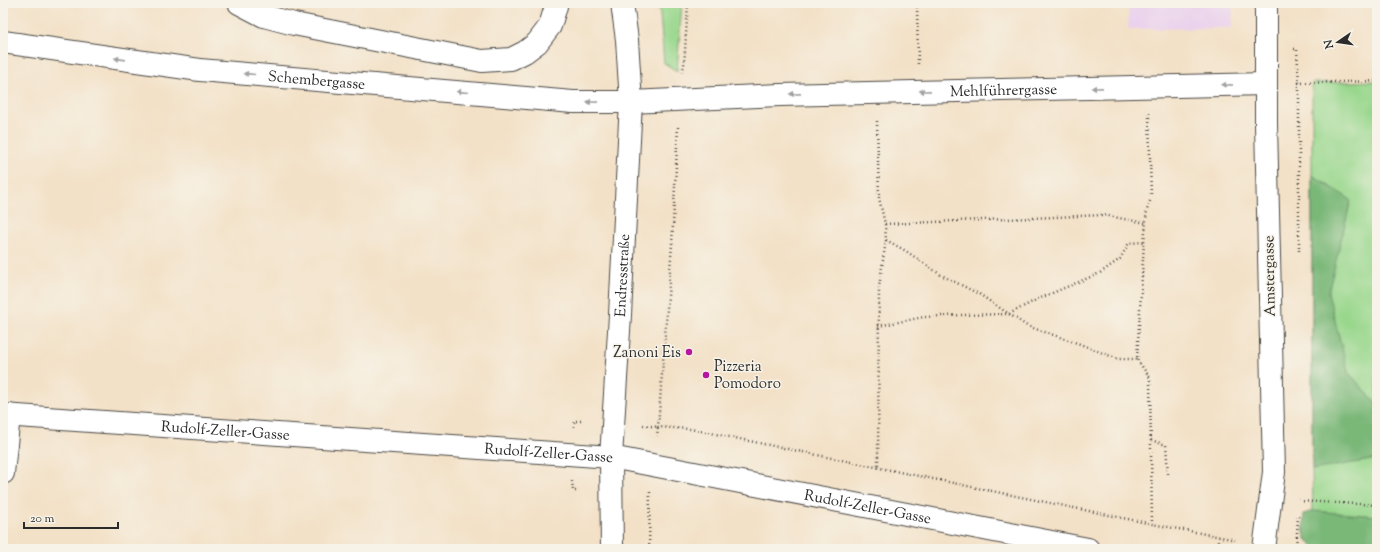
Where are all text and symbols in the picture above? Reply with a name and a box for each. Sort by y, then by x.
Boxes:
north arrow [1318,22,1358,62]
text: N [1320,38,1338,51]
one-way arrow [114,56,126,62]
street label: Schembergasse [267,67,366,96]
one-way arrow [243,71,255,77]
street label: Mehlführergasse [950,80,1057,103]
one-way arrow [1220,82,1233,88]
one-way arrow [1090,85,1103,91]
one-way arrow [918,88,931,94]
one-way arrow [456,89,468,96]
one-way arrow [788,91,801,97]
one-way arrow [585,99,598,105]
street label: Endresstraße [611,233,636,317]
street label: Amstergasse [1259,235,1282,317]
place label: Zanoni Eis [613,343,681,364]
marker: Zanoni Eis [684,347,694,357]
place label: Pizzeria Pomodoro [714,357,781,395]
marker: Pizzeria Pomodoro [701,370,711,380]
street label: Rudolf-Zeller-Gasse [160,417,290,447]
street label: Rudolf-Zeller-Gasse [484,439,614,469]
street label: Rudolf-Zeller-Gasse [802,485,933,531]
scale bar [24,504,118,530]
text: 20 m [30,510,55,528]

